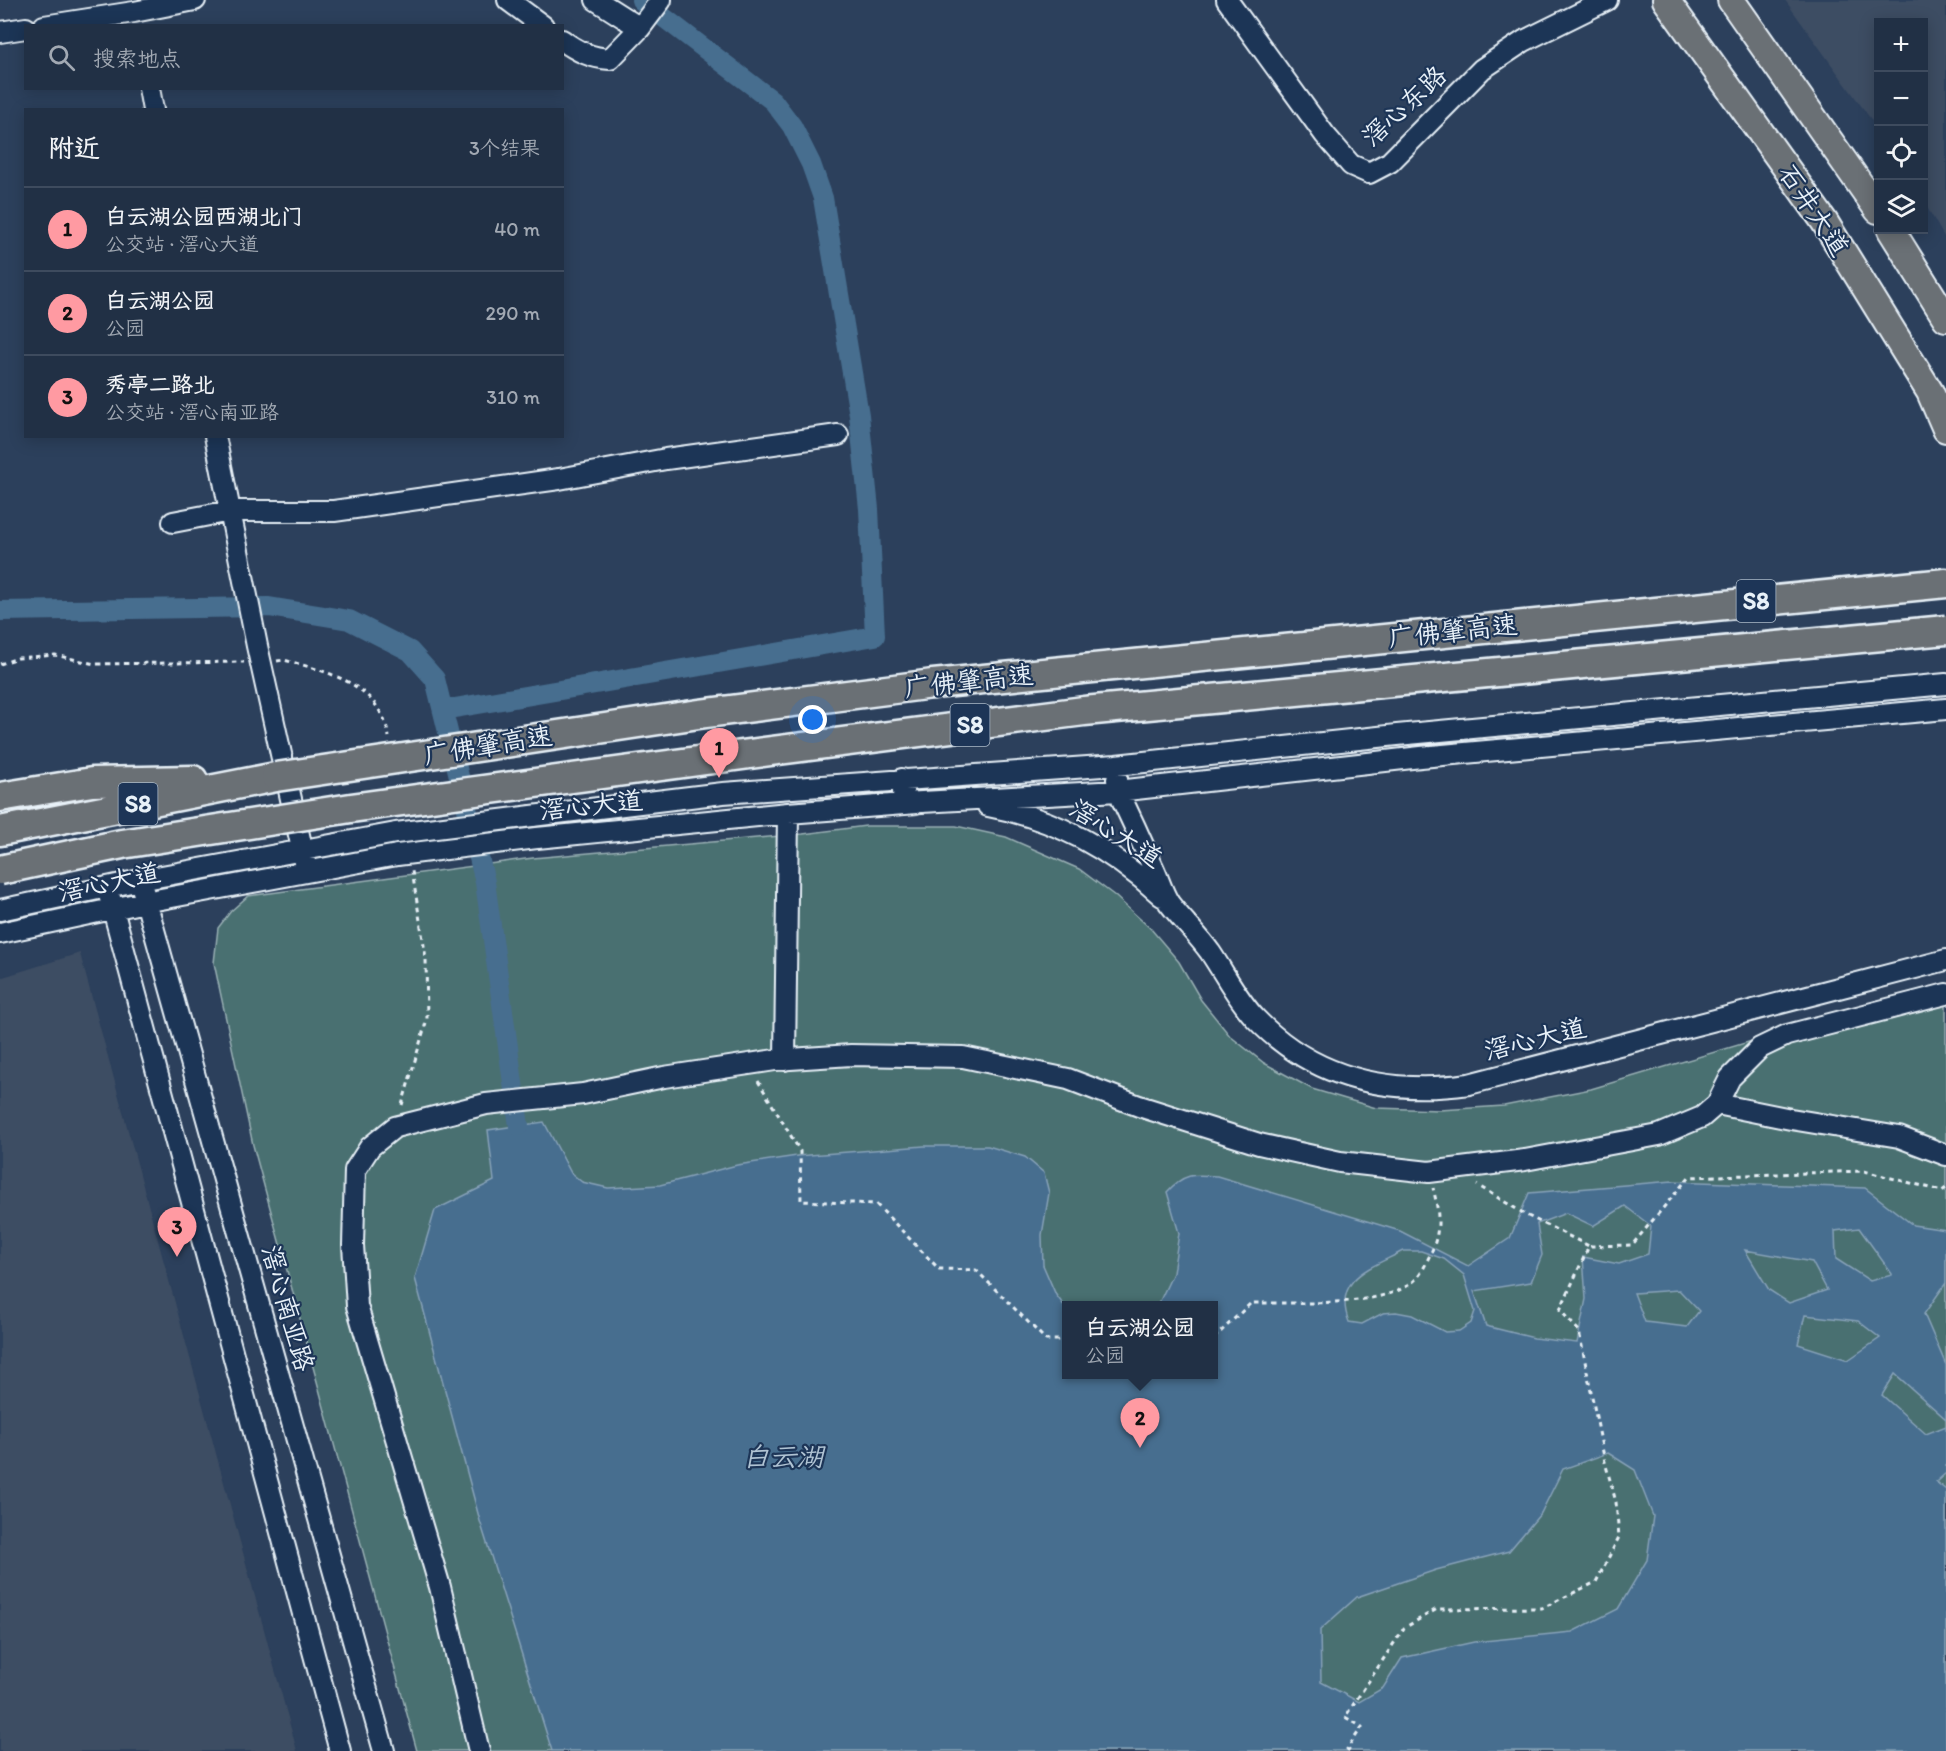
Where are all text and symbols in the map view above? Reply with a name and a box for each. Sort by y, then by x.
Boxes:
map controls [1874,18,1928,234]
button: + [1874,18,1928,72]
search box [24,24,564,90]
icon: search [45,41,78,74]
text: 搜索地点 [93,45,181,72]
street label: 滘心东路 [1355,59,1453,153]
button: − [1874,72,1928,126]
button: locate [1874,126,1928,180]
text: 附近 [48,132,100,164]
text: 3个结果 [469,136,540,160]
street label: 石井大道 [1772,158,1856,262]
button: layers [1874,180,1928,234]
text: 白云湖公园西湖北门 [105,203,303,230]
text: 1 [63,217,72,241]
text: 40 m [494,217,540,241]
text: 公交站 · 滘心大道 [105,232,259,256]
text: 白云湖公园 [105,287,215,314]
text: 2 [62,301,73,325]
text: 290 m [485,301,540,325]
text: 公园 [105,316,145,340]
text: 秀亭二路北 [105,371,215,398]
text: 3 [62,385,73,409]
text: 310 m [486,385,540,409]
text: 公交站 · 滘心南亚路 [105,400,279,424]
road number: S8 [1736,580,1776,622]
street label: 广佛肇高速 [1387,608,1519,654]
street label: 广佛肇高速 [903,658,1035,704]
road number: S8 [950,704,990,746]
your location [798,705,827,734]
street label: 广佛肇高速 [421,719,555,771]
pin: 1 [700,728,738,778]
road number: S8 [118,783,158,825]
street label: 滘心大道 [538,784,644,826]
street label: 滘心大道 [1063,792,1169,874]
street label: 滘心大道 [55,856,163,908]
street label: 滘心大道 [1481,1011,1589,1067]
pin: 3 [158,1208,196,1257]
street label: 滘心南亚路 [255,1241,321,1375]
popup [1062,1301,1218,1379]
text: 白云湖公园 [1085,1314,1195,1341]
text: 公园 [1085,1343,1125,1367]
pin: 2 [1120,1398,1160,1448]
water label: 白云湖 [743,1440,826,1473]

